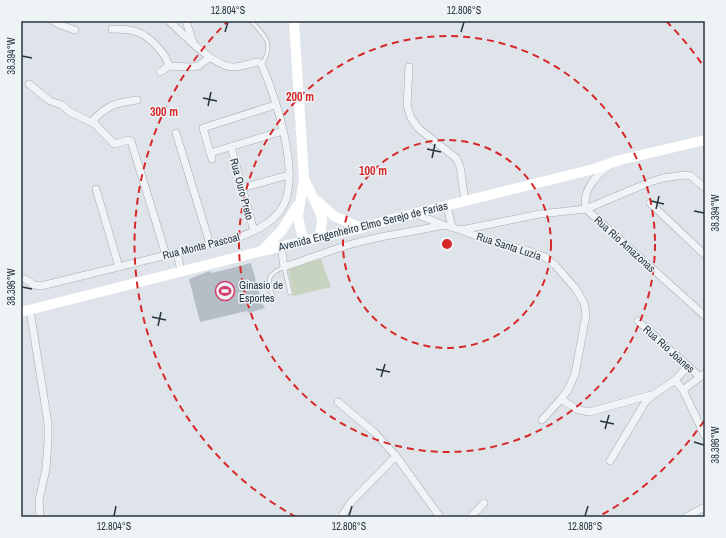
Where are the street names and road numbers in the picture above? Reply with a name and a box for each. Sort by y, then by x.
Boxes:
street label: Rua Ouro Preto [227,157,257,221]
street label: Avenida Engenheiro Elmo Serejo de Farias [276,198,450,254]
street label: Rua Rio Amazonas [591,213,659,276]
street label: Rua Santa Luzia [475,229,543,263]
street label: Rua Monte Pascoal [161,230,241,262]
street label: Rua Rio Joanes [640,322,698,376]

